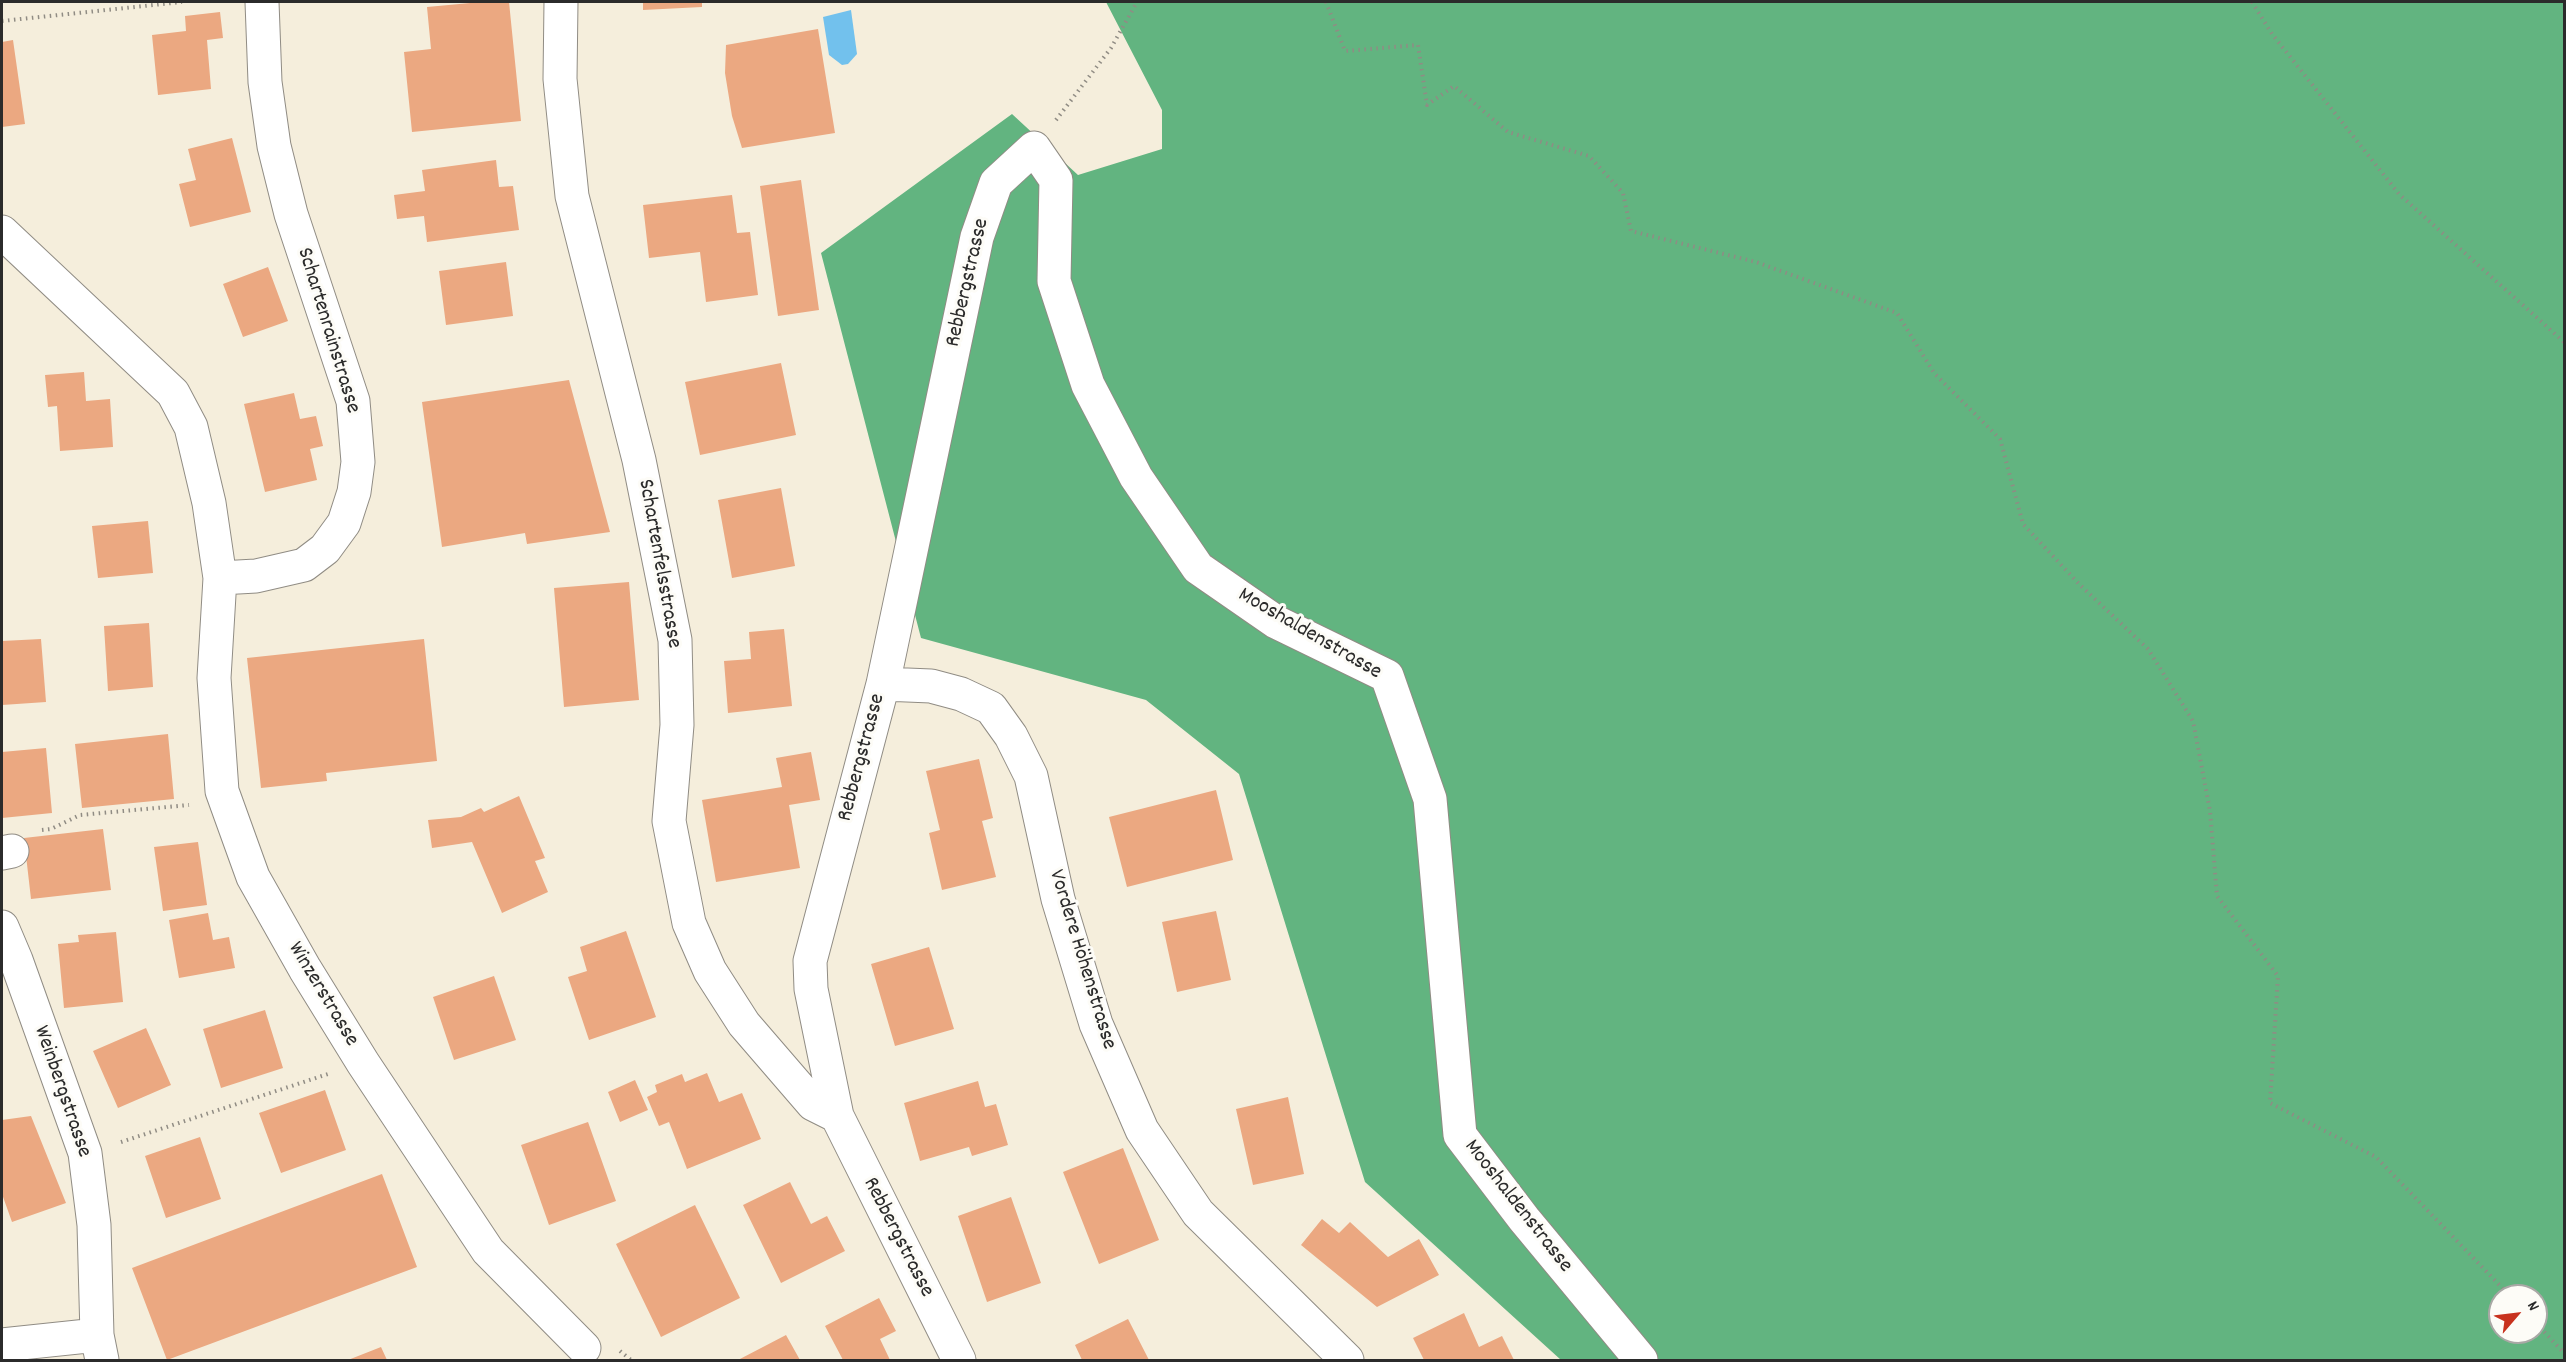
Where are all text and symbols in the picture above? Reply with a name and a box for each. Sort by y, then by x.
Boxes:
street label: Rebbergstrasse [941,216,997,350]
street label: Schartenrainstrasse [289,245,365,417]
street label: Schartenfelsstrasse [630,477,686,651]
street label: Mooshaldenstrasse [1232,583,1386,687]
street label: Rebbergstrasse [833,691,893,825]
street label: Vordere Höhenstrasse [1041,867,1121,1053]
street label: Winzerstrasse [281,938,363,1052]
street label: Weinbergstrasse [26,1023,96,1161]
street label: Mooshaldenstrasse [1457,1135,1577,1279]
street label: Rebbergstrasse [856,1174,938,1302]
north arrow [2488,1284,2548,1344]
text: N [2521,1297,2545,1315]

